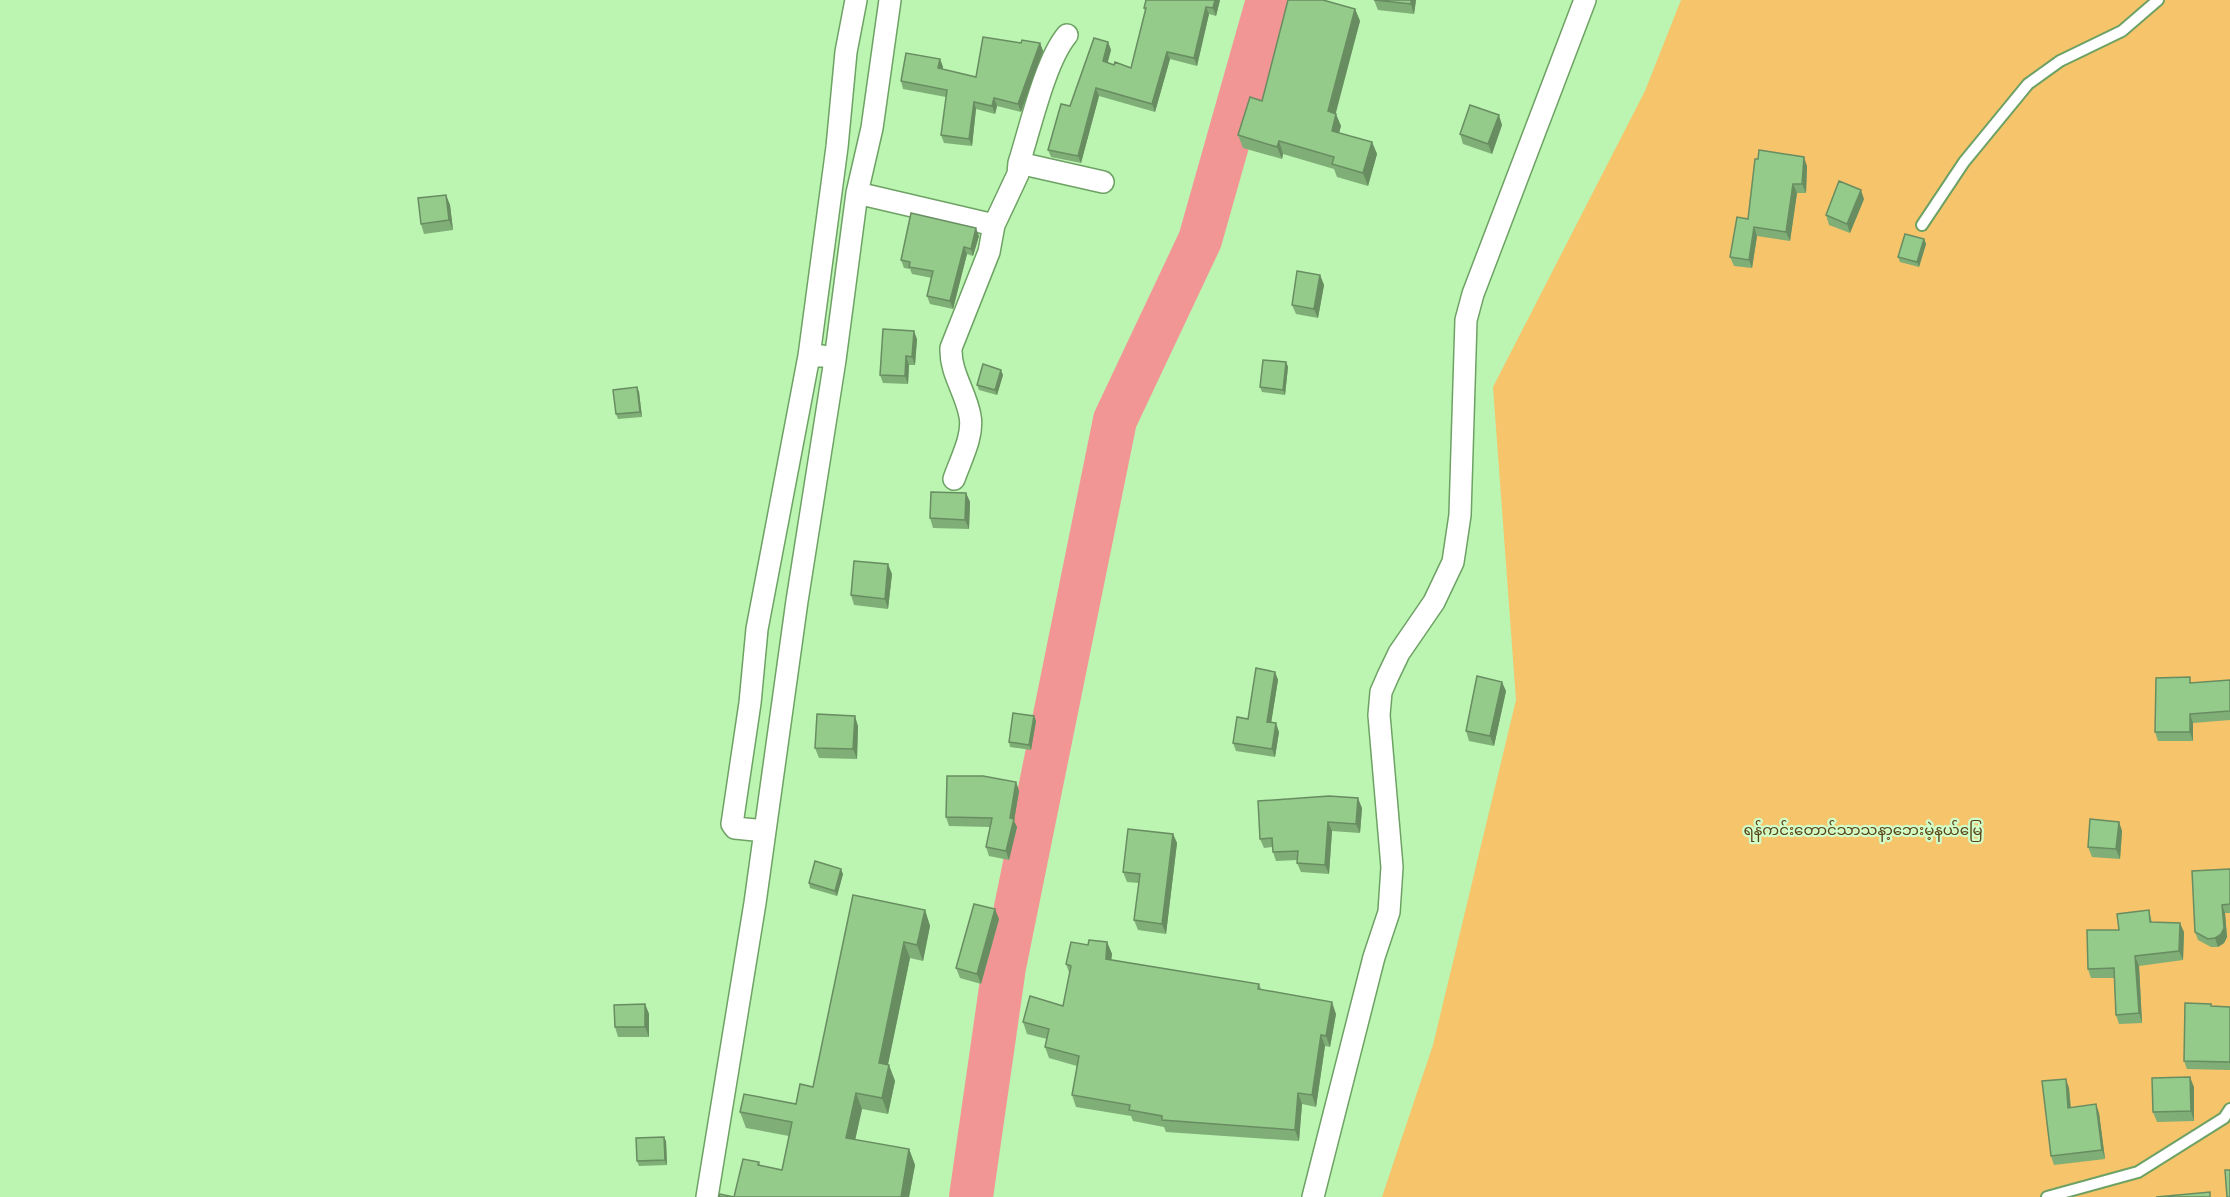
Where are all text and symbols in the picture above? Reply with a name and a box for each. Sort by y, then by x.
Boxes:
park label: ရန်ကင်းတောင်သာသနာ့ဘေးမဲ့နယ်မြေ [1743,820,1983,842]

